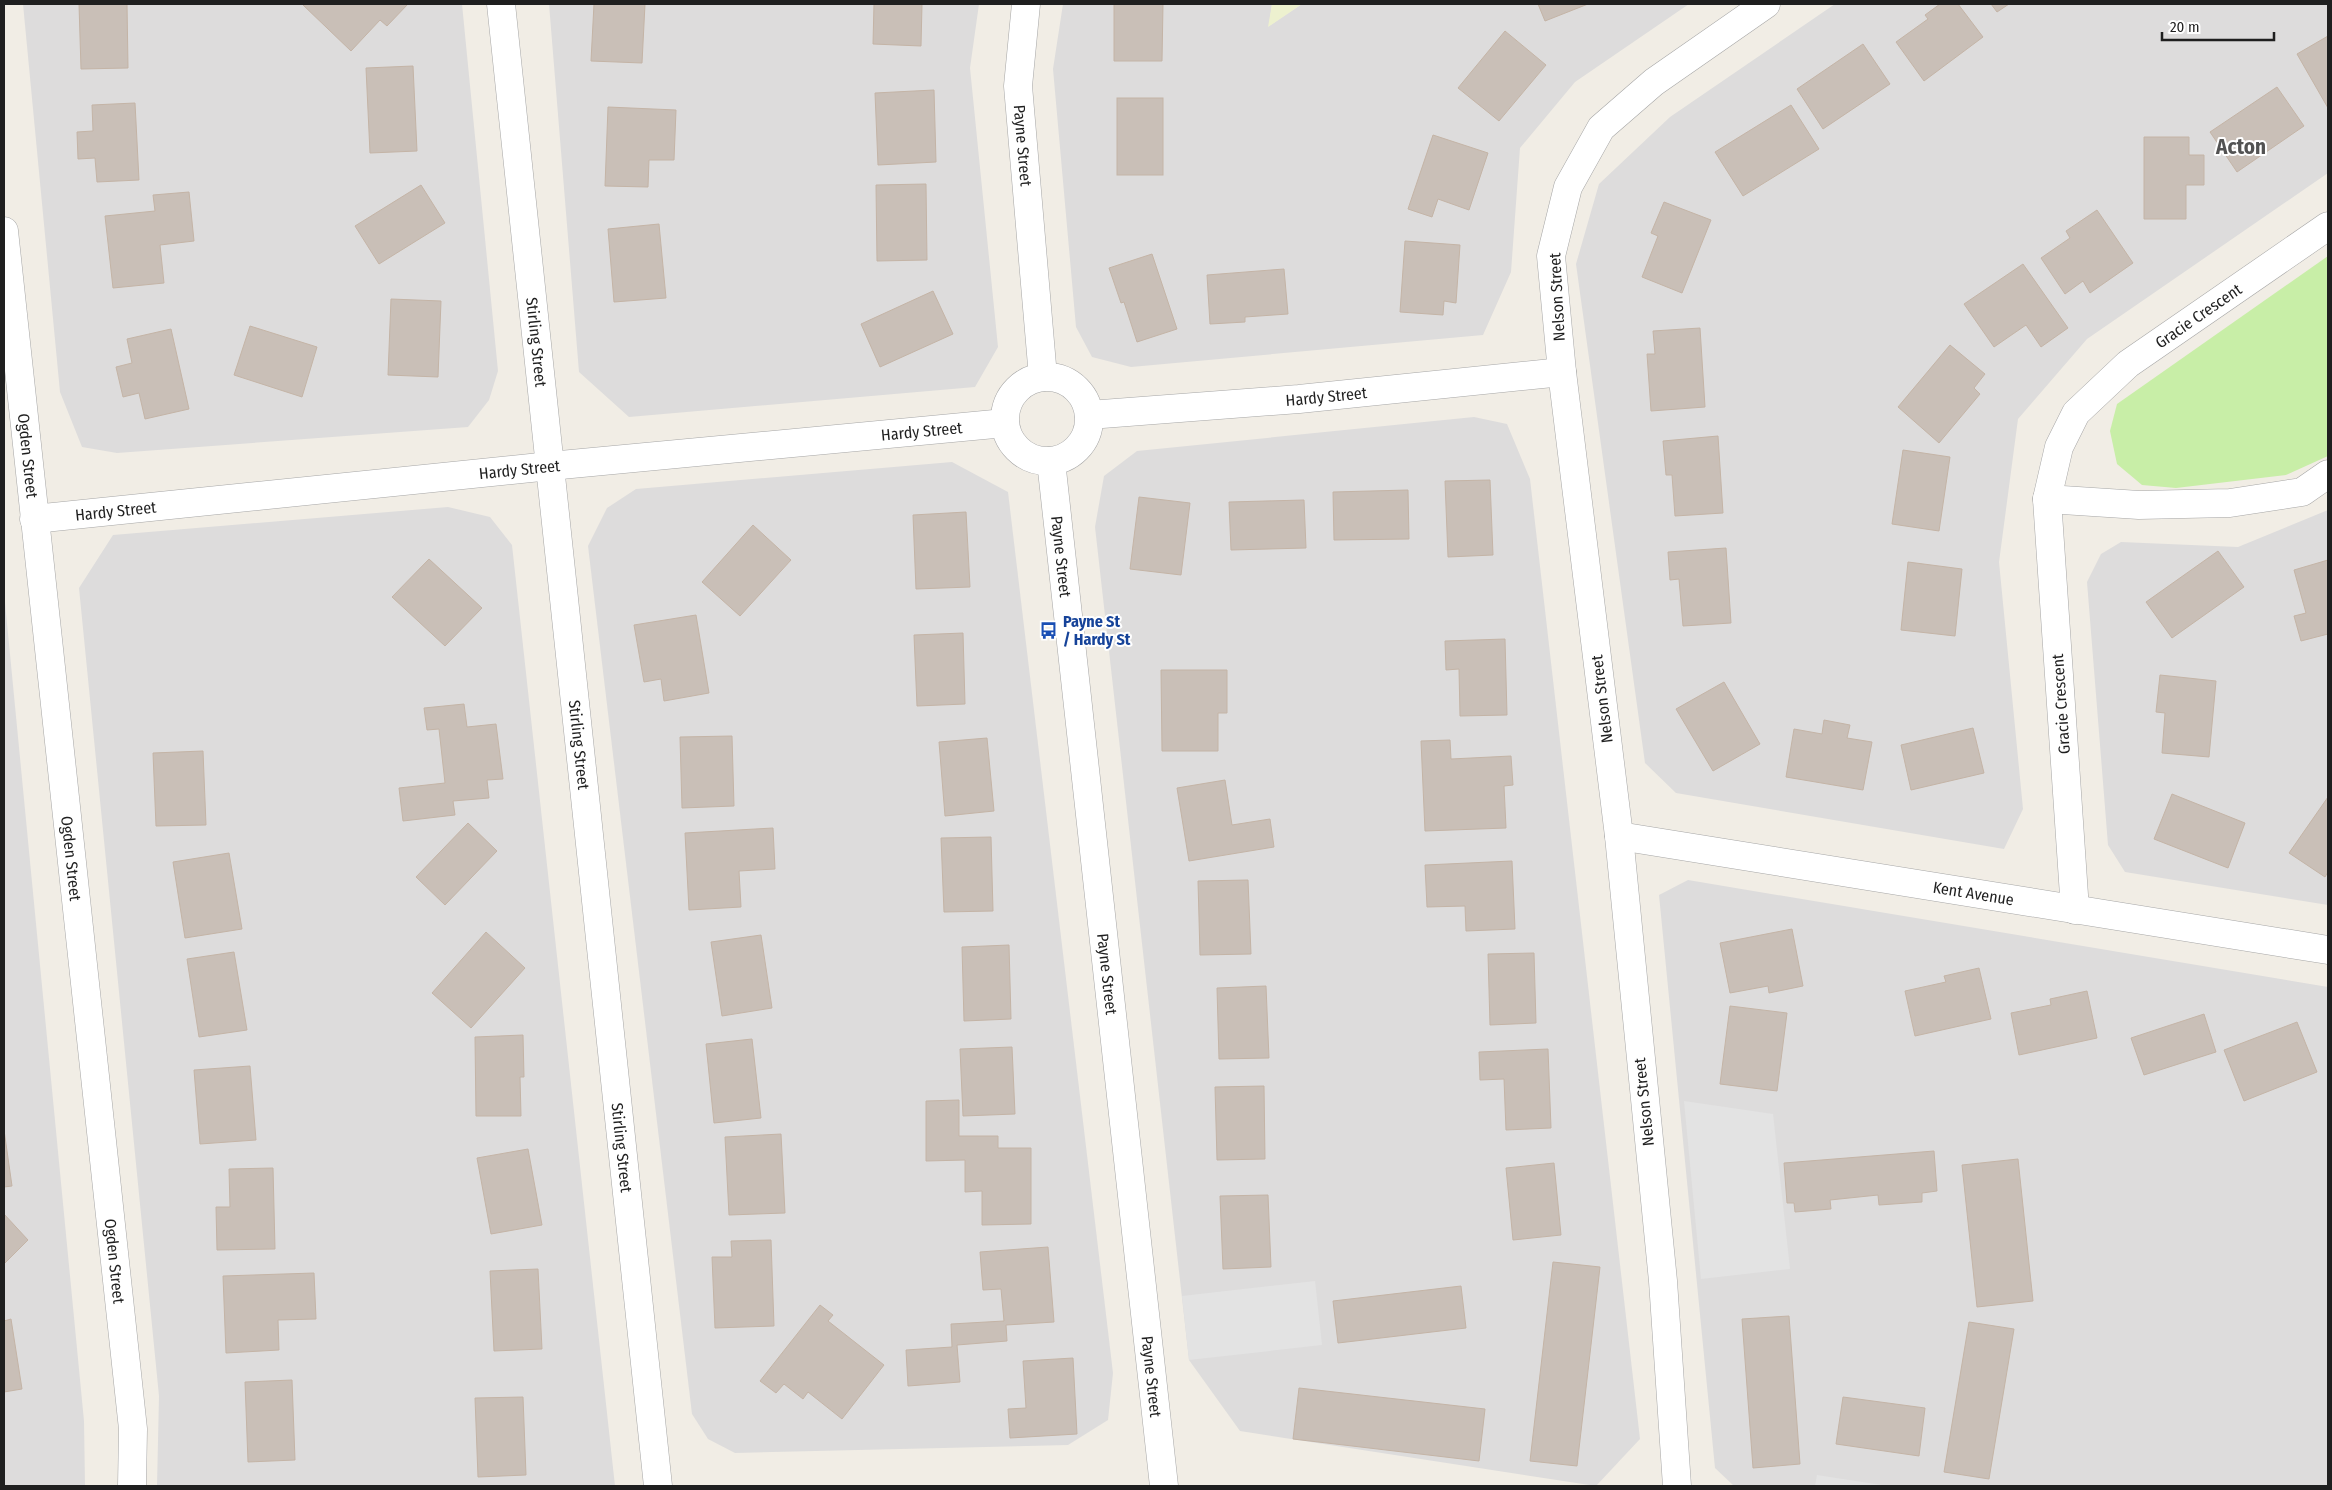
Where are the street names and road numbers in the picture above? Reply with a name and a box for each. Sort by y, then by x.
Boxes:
street label: Payne Street [1010,104,1036,188]
street label: Nelson Street [1545,251,1569,342]
street label: Gracie Crescent [2151,279,2246,352]
street label: Stirling Street [523,296,551,389]
street label: Hardy Street [1285,383,1369,409]
street label: Ogden Street [14,412,42,500]
street label: Hardy Street [880,418,964,444]
street label: Hardy Street [478,456,562,483]
street label: Hardy Street [74,497,158,524]
street label: Payne Street [1048,515,1076,599]
street label: Gracie Crescent [2048,652,2074,755]
street label: Nelson Street [1587,653,1617,744]
street label: Stirling Street [565,699,594,791]
street label: Ogden Street [58,815,86,903]
street label: Kent Avenue [1932,877,2015,909]
street label: Payne Street [1094,932,1122,1016]
street label: Nelson Street [1630,1056,1658,1147]
street label: Stirling Street [608,1102,636,1194]
street label: Ogden Street [101,1218,129,1305]
street label: Payne Street [1138,1335,1166,1419]

